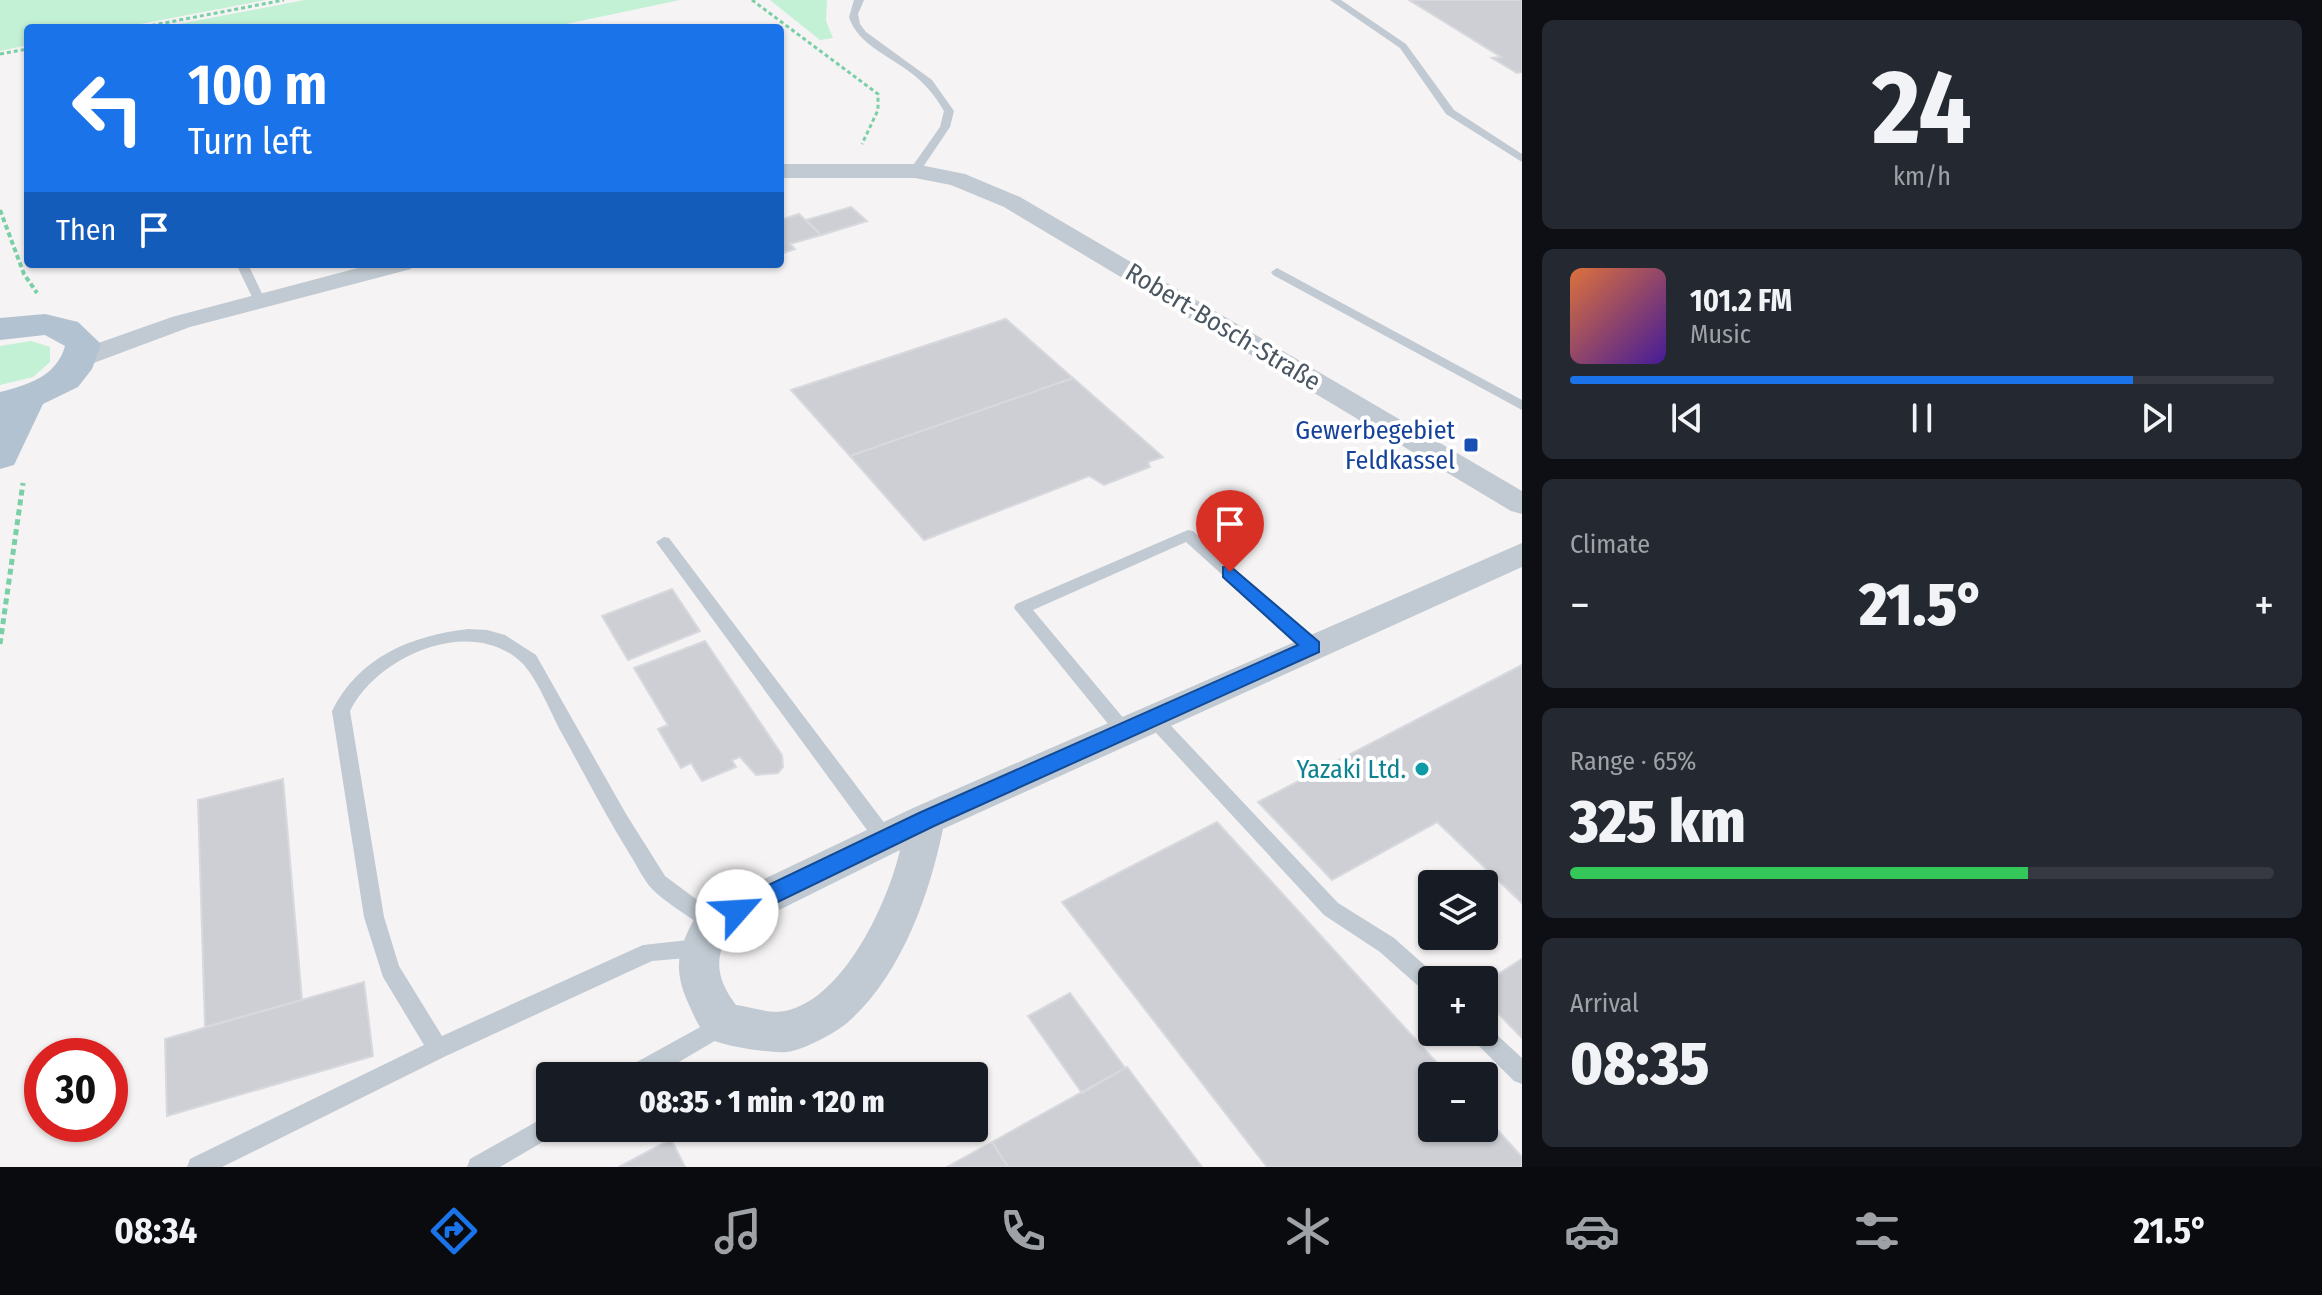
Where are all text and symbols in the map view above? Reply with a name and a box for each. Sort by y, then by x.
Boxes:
text: 24 [1872,46,1972,171]
text: 100 m [188,52,327,119]
icon: left [56,56,160,160]
text: Turn left [188,120,312,164]
text: km/h [1893,161,1951,192]
icon: arrive [132,208,176,252]
text: Then [56,212,116,248]
street label: Robert-Bosch-Straße [1120,257,1326,397]
text: 101.2 FM [1690,283,1792,319]
text: Music [1690,319,1751,350]
icon: previous [1665,396,1709,440]
icon: pause [1900,396,1944,440]
icon: next [2135,396,2179,440]
place label: Gewerbegebiet Feldkassel [1295,415,1455,476]
marker: Gewerbegebiet Feldkassel [1462,436,1480,454]
pin [1196,490,1264,572]
icon: arrive [1208,502,1252,546]
text: Climate [1570,529,1650,560]
text: 21.5° [1859,569,1985,641]
text: − [1570,579,1590,632]
text: + [2254,579,2274,632]
text: Range · 65% [1570,746,1696,777]
place label: Yazaki Ltd. [1296,754,1406,785]
marker: Yazaki Ltd. [1413,760,1431,778]
text: 325 km [1570,786,1746,858]
position arrow [695,869,779,953]
map controls [1418,870,1498,1142]
button: layers [1418,870,1498,950]
button: + [1418,966,1498,1046]
text: Arrival [1570,988,1639,1019]
text: 08:35 [1570,1028,1709,1100]
speed limit sign: 30 [24,1038,128,1142]
button: − [1418,1062,1498,1142]
text: 08:35 · 1 min · 120 m [639,1084,885,1120]
icon: directions [426,1203,482,1259]
icon: music [710,1203,766,1259]
icon: phone [995,1203,1051,1259]
icon: climate [1280,1203,1336,1259]
icon: car [1564,1203,1620,1259]
icon: filters [1849,1203,1905,1259]
text: 08:34 [114,1209,197,1253]
text: 21.5° [2134,1209,2208,1253]

